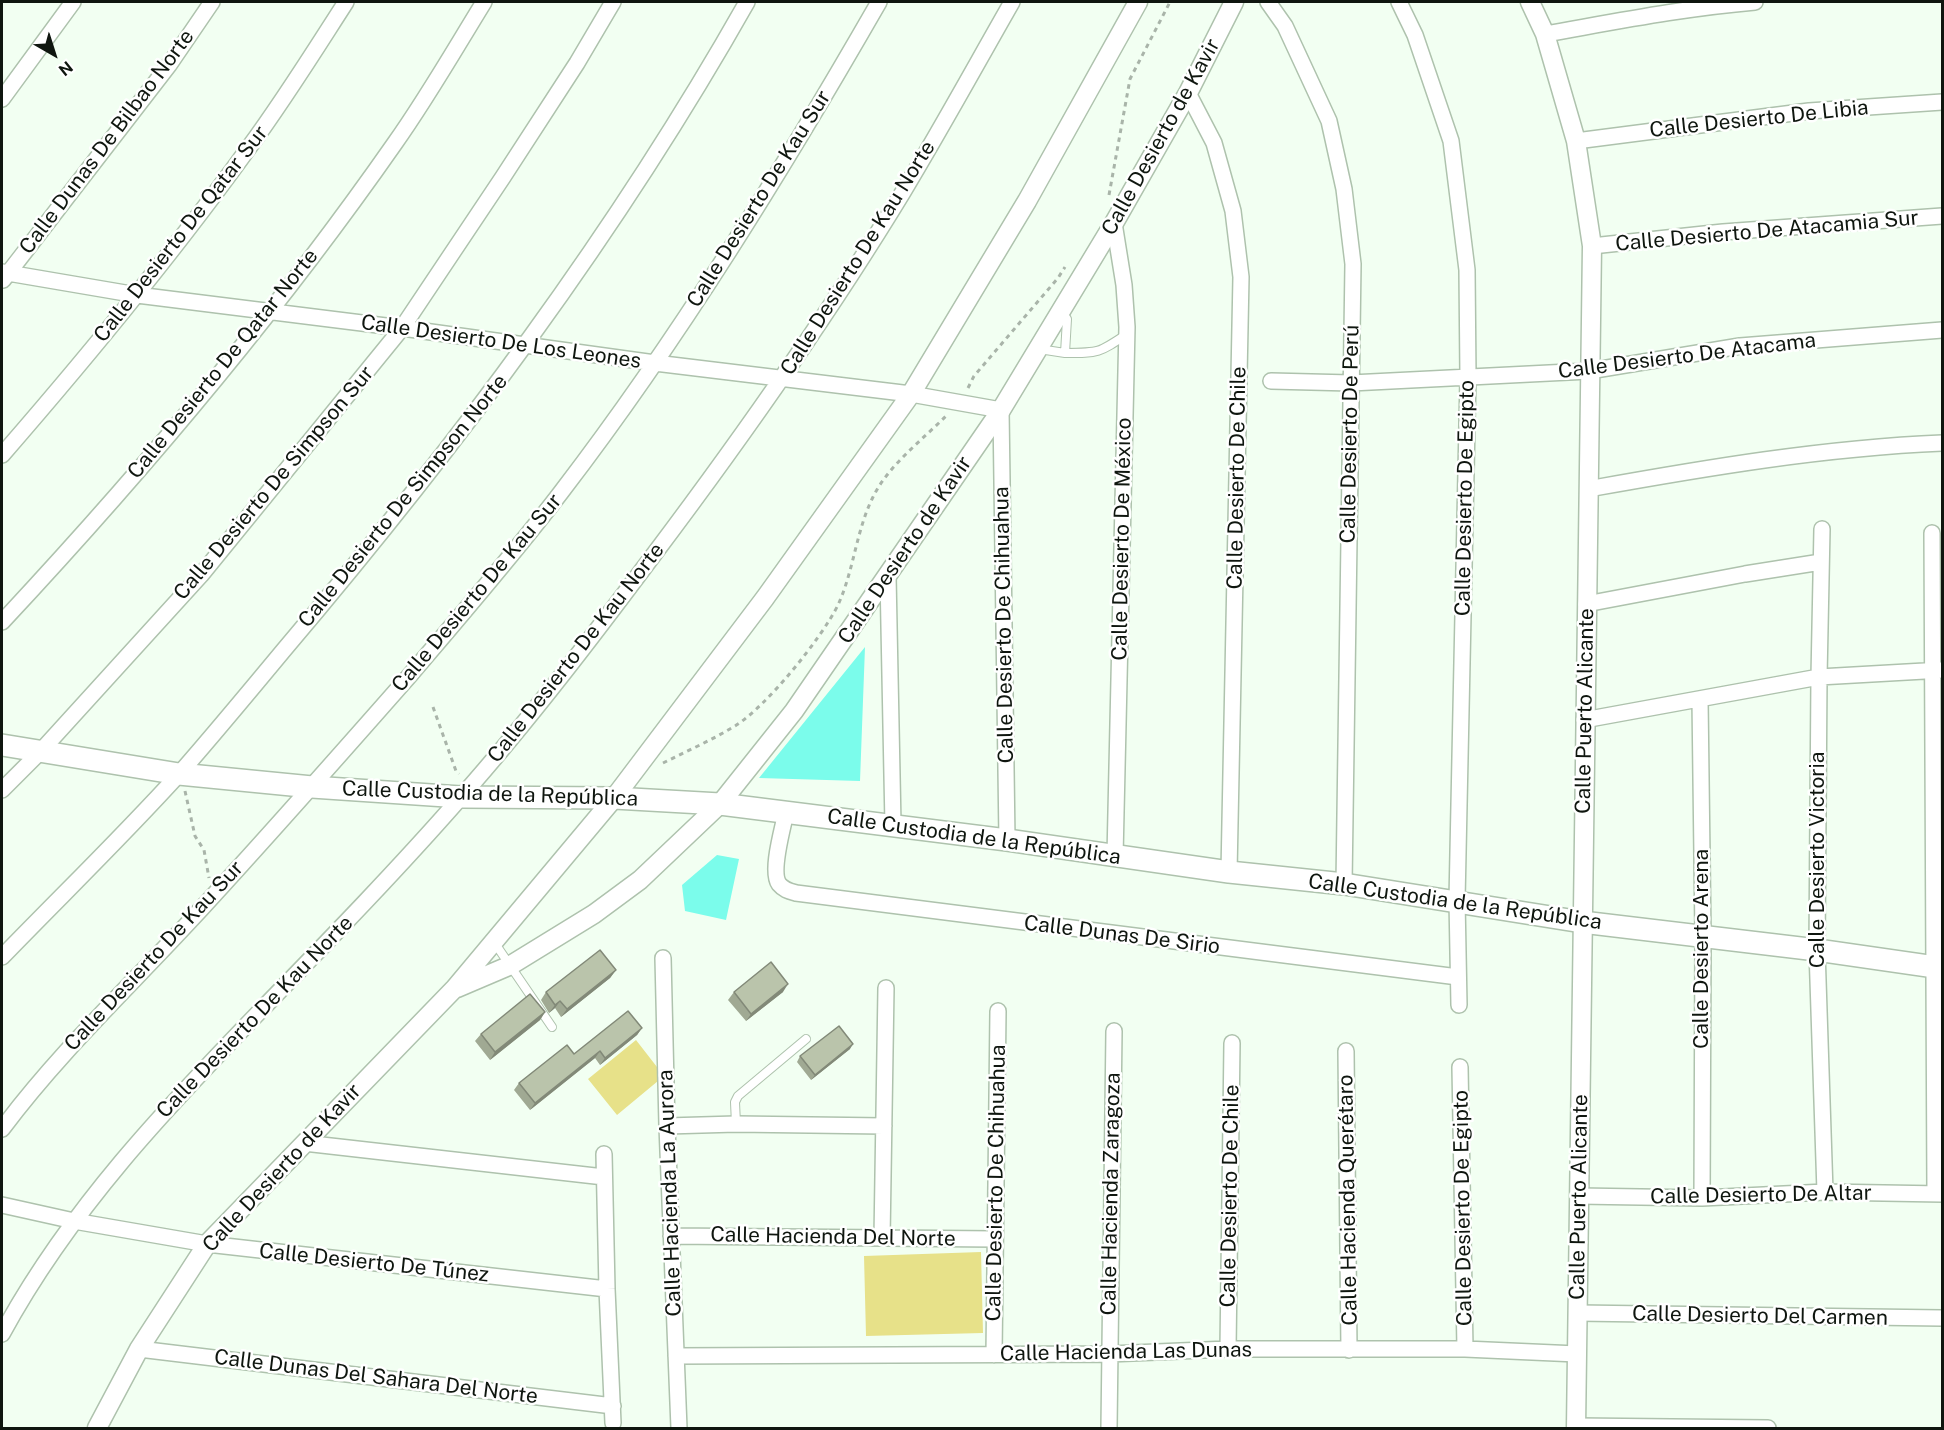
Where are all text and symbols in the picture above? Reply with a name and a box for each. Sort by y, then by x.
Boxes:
north arrow [24,24,84,84]
street label: Calle Dunas De Bilbao Norte [14,25,200,259]
street label: Calle Desierto de Kavir [1096,34,1226,240]
street label: Calle Desierto De Kau Sur [682,86,836,312]
street label: Calle Desierto De Libia [1648,95,1870,143]
street label: Calle Desierto De Qatar Sur [89,121,273,347]
street label: Calle Desierto De Kau Norte [775,136,941,380]
street label: Calle Desierto De Atacamia Sur [1614,205,1920,257]
street label: Calle Desierto De Qatar Norte [123,244,323,484]
street label: Calle Desierto De Los Leones [359,310,643,374]
street label: Calle Desierto De Perú [1335,324,1365,544]
street label: Calle Desierto De Atacama [1557,328,1817,384]
street label: Calle Desierto De Simpson Sur [169,361,379,605]
street label: Calle Desierto De Chile [1222,366,1252,590]
street label: Calle Desierto De Simpson Norte [293,369,513,633]
street label: Calle Desierto De Egipto [1450,380,1480,616]
street label: Calle Desierto De México [1107,417,1137,661]
street label: Calle Desierto de Kavir [833,451,977,649]
street label: Calle Desierto De Chihuahua [989,486,1019,764]
street label: Calle Desierto De Kau Sur [387,489,567,697]
street label: Calle Desierto De Kau Norte [482,538,670,768]
street label: Calle Puerto Alicante [1571,608,1599,814]
street label: Calle Desierto Victoria [1805,752,1831,968]
street label: Calle Custodia de la República [342,776,638,812]
street label: Calle Custodia de la República [826,804,1122,870]
street label: Calle Desierto Arena [1689,849,1715,1049]
street label: Calle Desierto De Kau Sur [59,856,249,1056]
street label: Calle Custodia de la República [1307,869,1603,935]
street label: Calle Dunas De Sirio [1023,910,1221,960]
street label: Calle Desierto De Kau Norte [152,911,358,1123]
street label: Calle Desierto De Chihuahua [981,1044,1011,1322]
street label: Calle Hacienda La Aurora [653,1069,687,1317]
street label: Calle Hacienda Zaragoza [1096,1072,1126,1316]
street label: Calle Hacienda Querétaro [1333,1074,1363,1326]
street label: Calle Desierto de Kavir [198,1079,366,1257]
street label: Calle Desierto De Chile [1215,1084,1245,1308]
street label: Calle Desierto De Egipto [1448,1090,1478,1326]
street label: Calle Puerto Alicante [1565,1094,1593,1300]
street label: Calle Desierto De Altar [1650,1180,1872,1210]
street label: Calle Hacienda Del Norte [710,1222,956,1252]
street label: Calle Desierto De Túnez [258,1238,490,1288]
street label: Calle Desierto Del Carmen [1632,1301,1888,1331]
street label: Calle Hacienda Las Dunas [1000,1337,1252,1367]
street label: Calle Dunas Del Sahara Del Norte [213,1345,539,1409]

